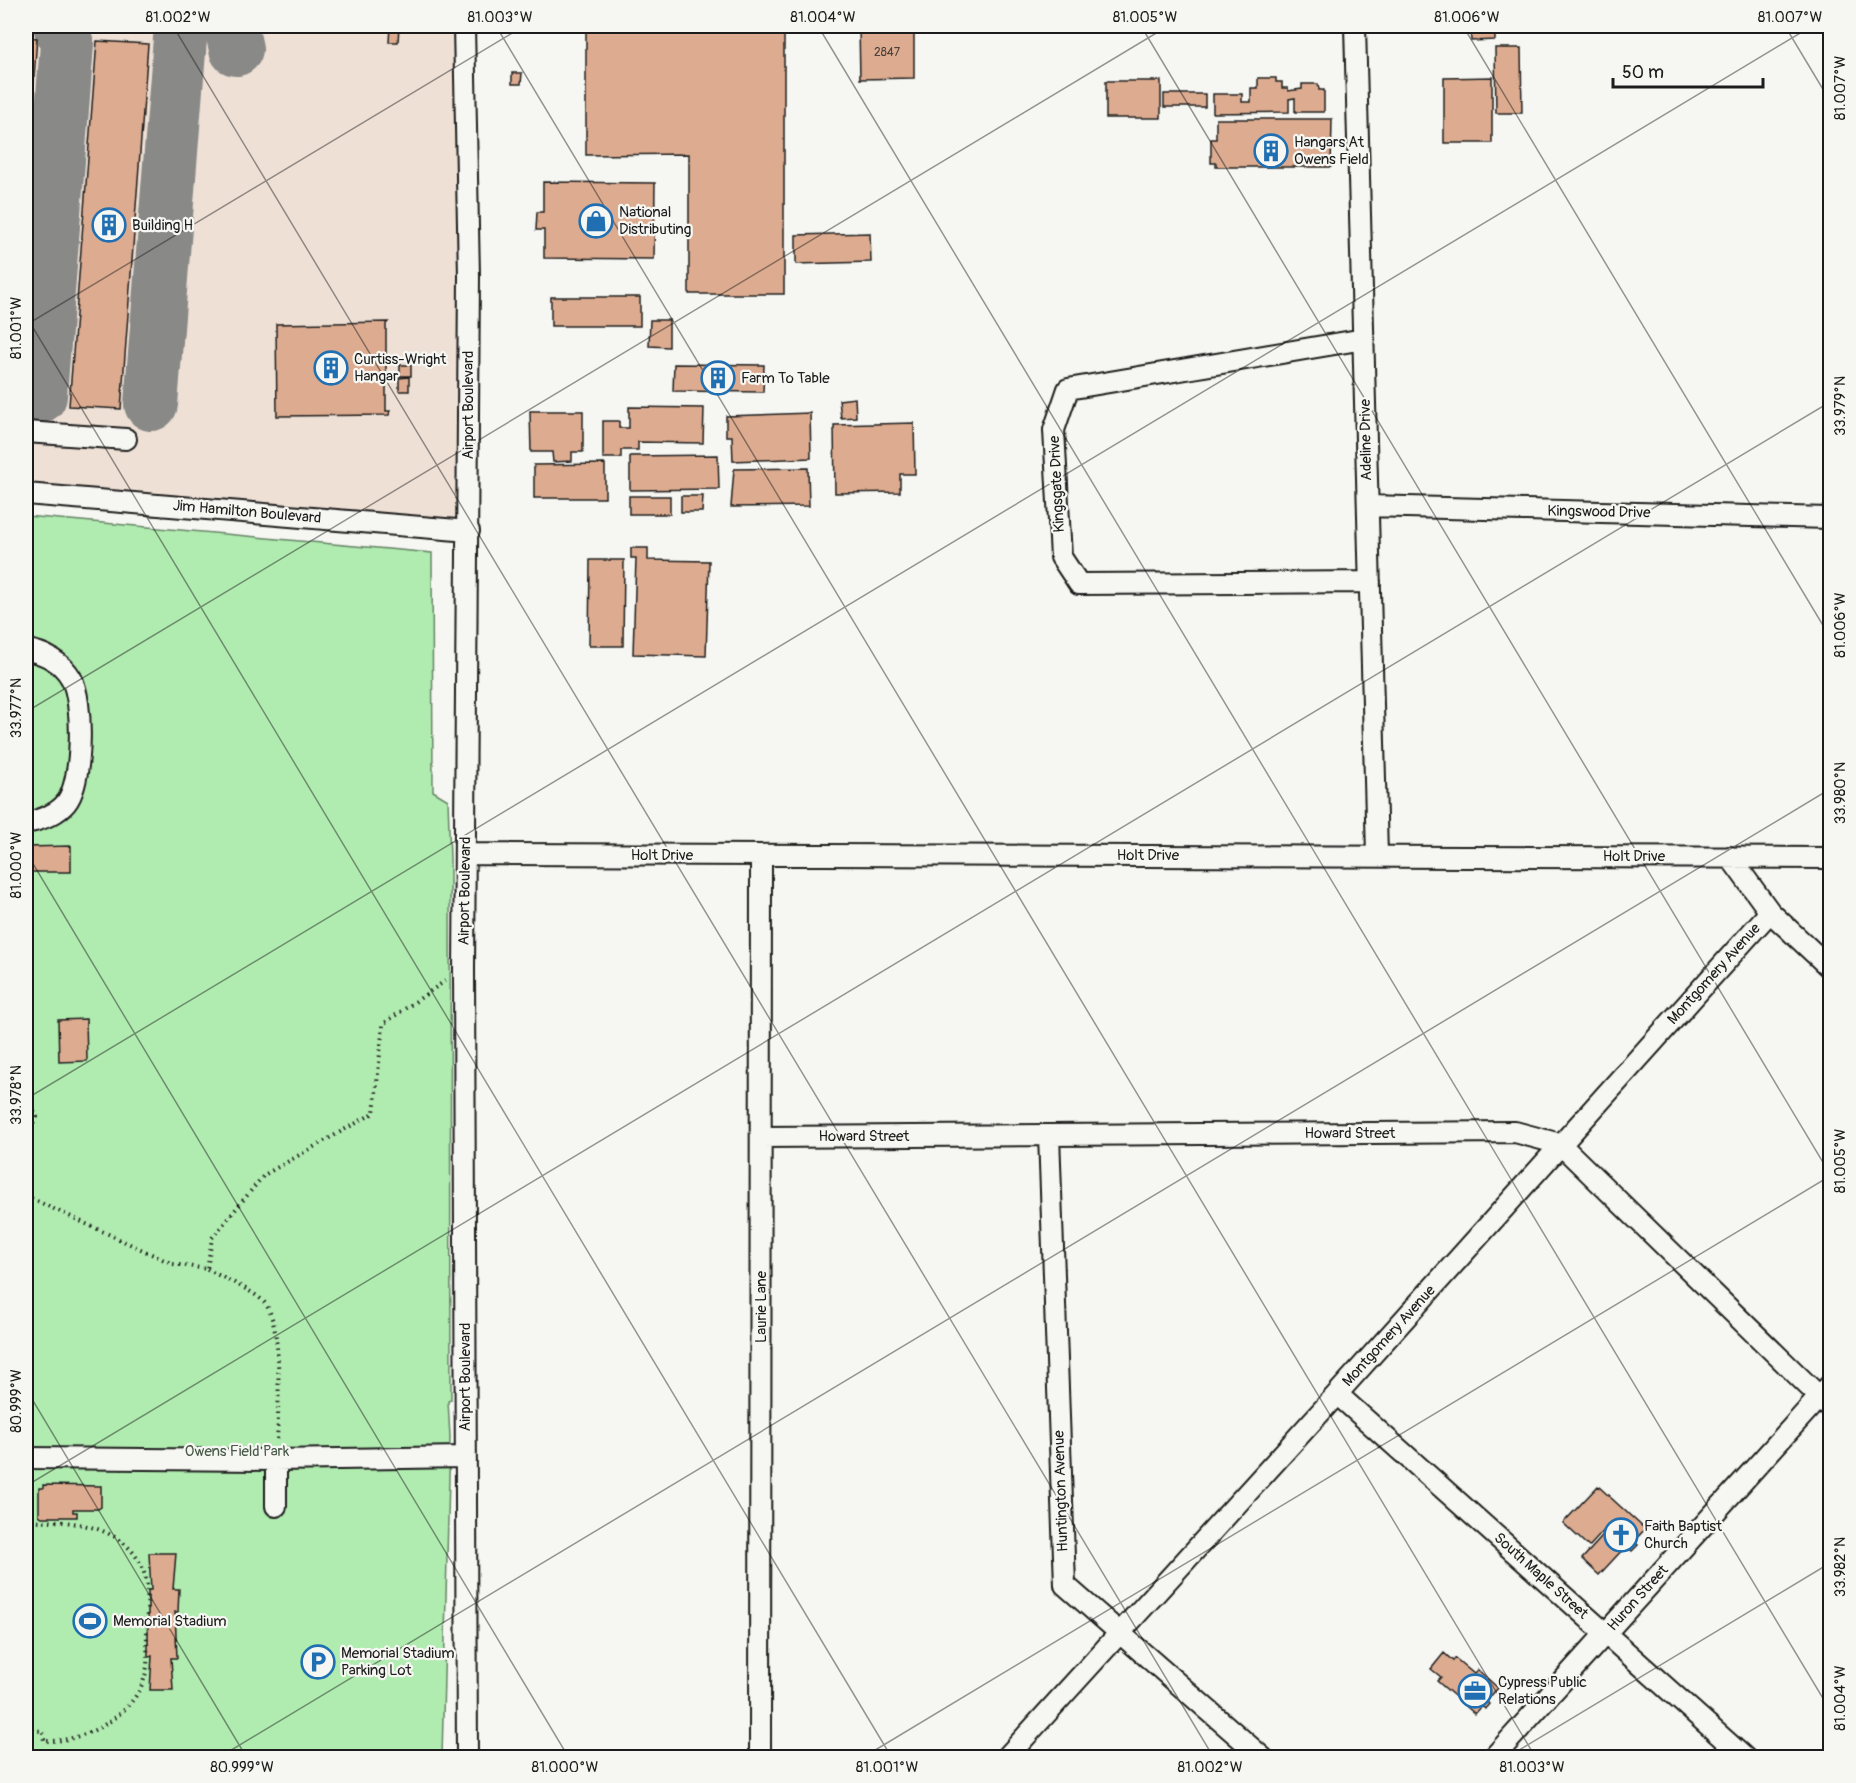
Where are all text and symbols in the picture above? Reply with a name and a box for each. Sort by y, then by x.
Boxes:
text: 81.002°W [146,8,211,27]
text: 81.003°W [468,8,533,27]
text: 81.004°W [790,8,856,27]
text: 81.005°W [1113,8,1178,27]
text: 81.006°W [1434,8,1500,27]
text: 81.007°W [1758,8,1822,27]
house number: 2847 [874,45,901,60]
scale bar [1613,51,1763,89]
text: 81.007°W [1831,56,1850,120]
text: 50 m [1622,61,1664,84]
building icon: Hangars At Owens Field [1253,133,1289,169]
place label: Hangars At Owens Field [1294,133,1369,169]
shop icon: National Distributing [578,203,614,239]
place label: National Distributing [619,203,691,239]
building icon: Building H [91,207,127,243]
place label: Building H [132,216,193,235]
text: 81.001°W [7,297,26,359]
building icon: Curtiss-Wright Hangar [313,350,349,386]
place label: Curtiss-Wright Hangar [354,350,447,386]
street label: Airport Boulevard [459,351,478,459]
building icon: Farm To Table [700,360,736,396]
place label: Farm To Table [741,369,830,388]
text: 33.979°N [1831,376,1850,436]
street label: Adeline Drive [1356,398,1376,481]
street label: Kingsgate Drive [1045,434,1069,533]
street label: Jim Hamilton Boulevard [172,496,322,528]
street label: Kingswood Drive [1547,502,1651,522]
text: 81.006°W [1831,592,1850,658]
text: 33.977°N [7,678,26,738]
text: 33.980°N [1831,762,1850,824]
text: 81.000°W [7,831,26,898]
street label: Airport Boulevard [455,836,475,946]
street label: Holt Drive [631,846,694,865]
street label: Holt Drive [1117,846,1180,865]
street label: Holt Drive [1603,847,1666,866]
street label: Montgomery Avenue [1663,919,1765,1029]
text: 33.978°N [7,1065,26,1125]
street label: Howard Street [1305,1124,1396,1143]
street label: Howard Street [819,1127,910,1146]
text: 81.005°W [1831,1128,1850,1193]
street label: Laurie Lane [752,1270,771,1343]
street label: Montgomery Avenue [1338,1281,1440,1391]
street label: Airport Boulevard [456,1323,475,1431]
text: 80.999°W [7,1369,26,1433]
street label: Huntington Avenue [1049,1429,1073,1552]
park label: Owens Field Park [185,1442,290,1461]
church icon: Faith Baptist Church [1603,1517,1639,1553]
place label: Faith Baptist Church [1644,1517,1723,1553]
street label: South Maple Street [1490,1529,1593,1624]
text: 33.982°N [1831,1537,1850,1597]
street label: Huron Street [1603,1560,1673,1635]
sports icon: Memorial Stadium [72,1603,108,1639]
place label: Memorial Stadium [113,1612,226,1631]
parking icon: Memorial Stadium Parking Lot [300,1644,336,1680]
place label: Memorial Stadium Parking Lot [341,1644,454,1680]
text: 81.004°W [1831,1665,1850,1731]
office icon: Cypress Public Relations [1457,1673,1493,1709]
place label: Cypress Public Relations [1498,1673,1587,1709]
text: 80.999°W [210,1758,274,1777]
text: 81.000°W [532,1758,599,1777]
text: 81.001°W [856,1758,918,1777]
text: 81.002°W [1178,1758,1243,1777]
text: 81.003°W [1500,1758,1565,1777]

